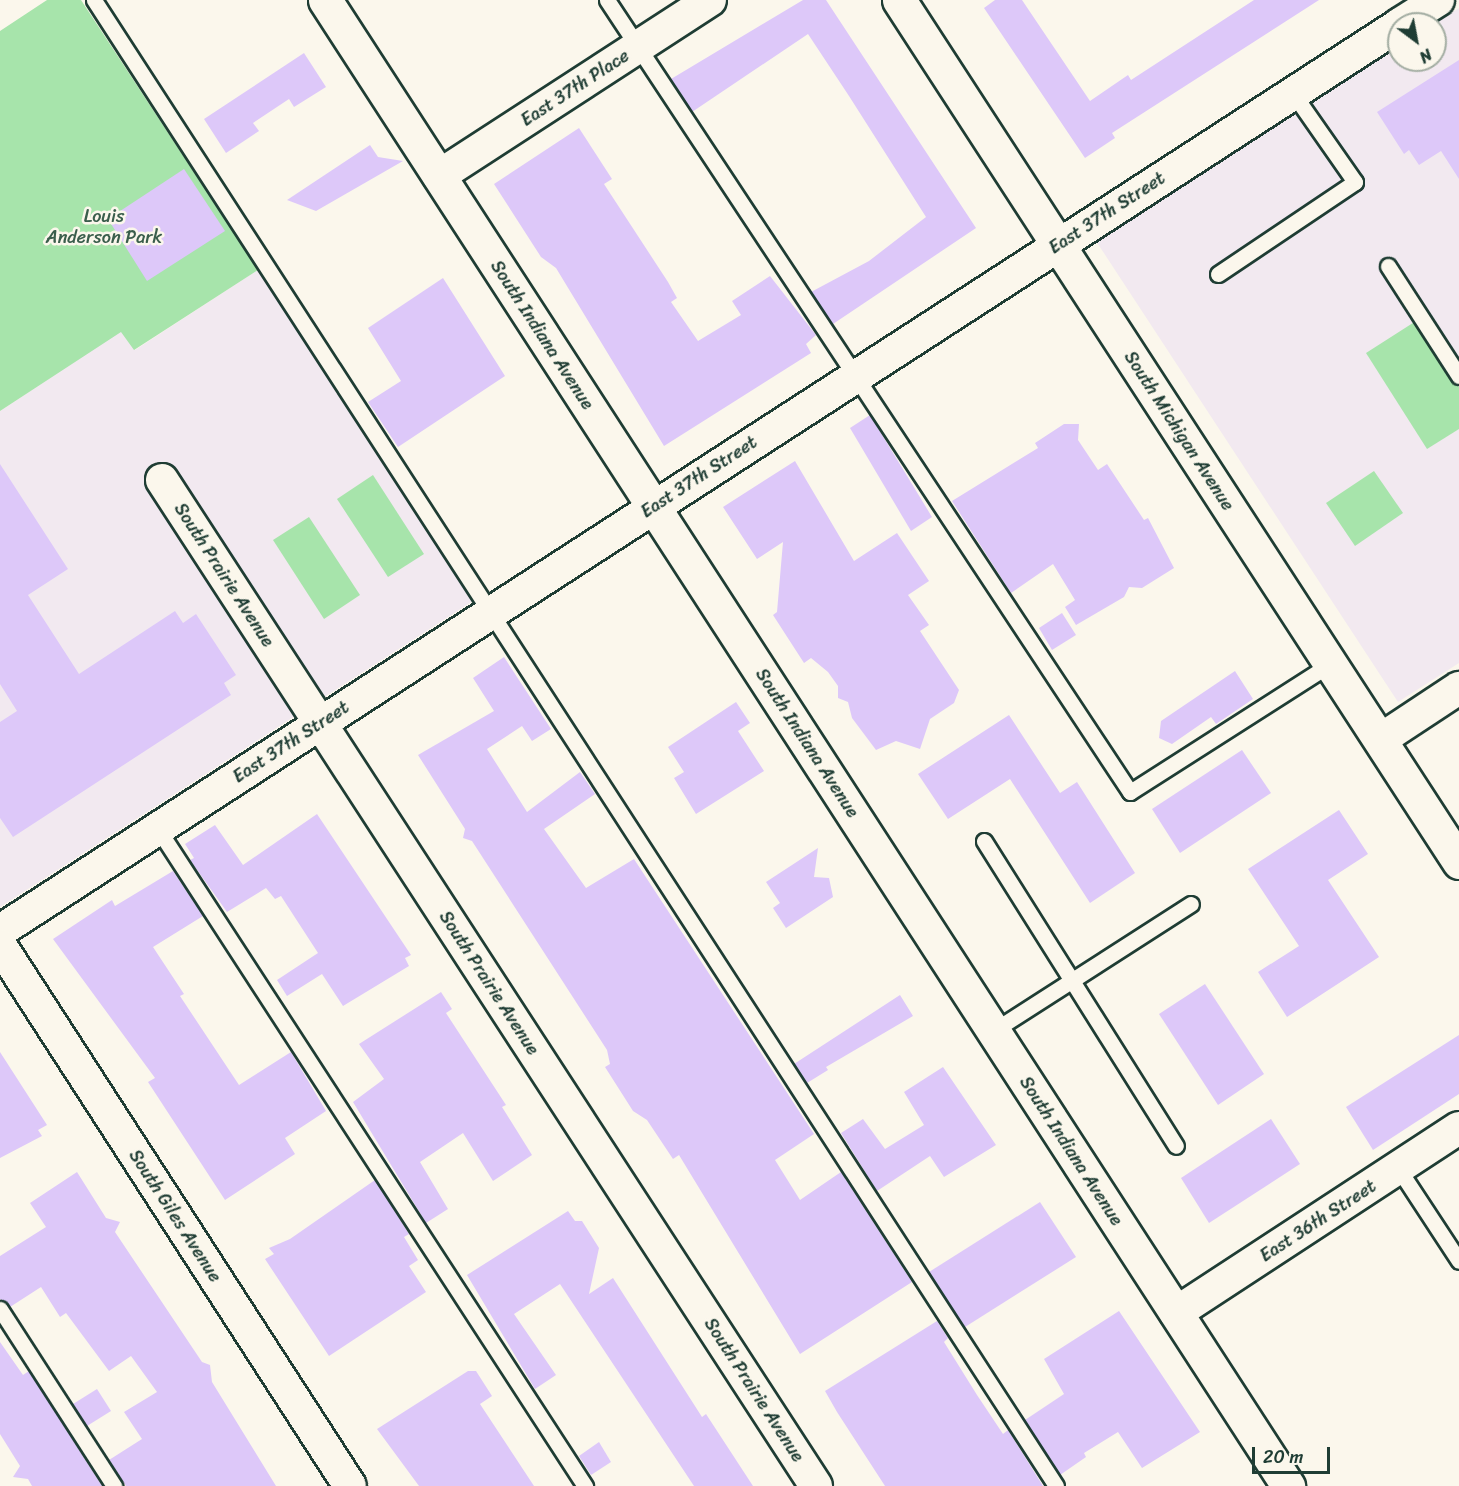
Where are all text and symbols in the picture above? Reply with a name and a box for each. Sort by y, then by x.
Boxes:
north arrow [1387,12,1447,72]
text: N [1413,41,1438,71]
street label: East 37th Place [517,45,633,131]
street label: East 37th Street [1045,167,1169,259]
park label: Louis Anderson Park [46,206,162,248]
street label: South Indiana Avenue [486,256,598,414]
street label: South Michigan Avenue [1120,348,1238,514]
street label: East 37th Street [637,431,761,523]
street label: South Prairie Avenue [169,499,279,651]
street label: South Indiana Avenue [751,664,863,822]
street label: East 37th Street [229,696,353,788]
street label: South Prairie Avenue [434,907,544,1059]
street label: South Indiana Avenue [1015,1072,1127,1230]
street label: South Giles Avenue [124,1146,226,1286]
street label: East 36th Street [1256,1175,1380,1267]
street label: South Prairie Avenue [699,1314,809,1466]
scale bar [1255,1435,1333,1473]
text: 20 m [1263,1441,1303,1473]

